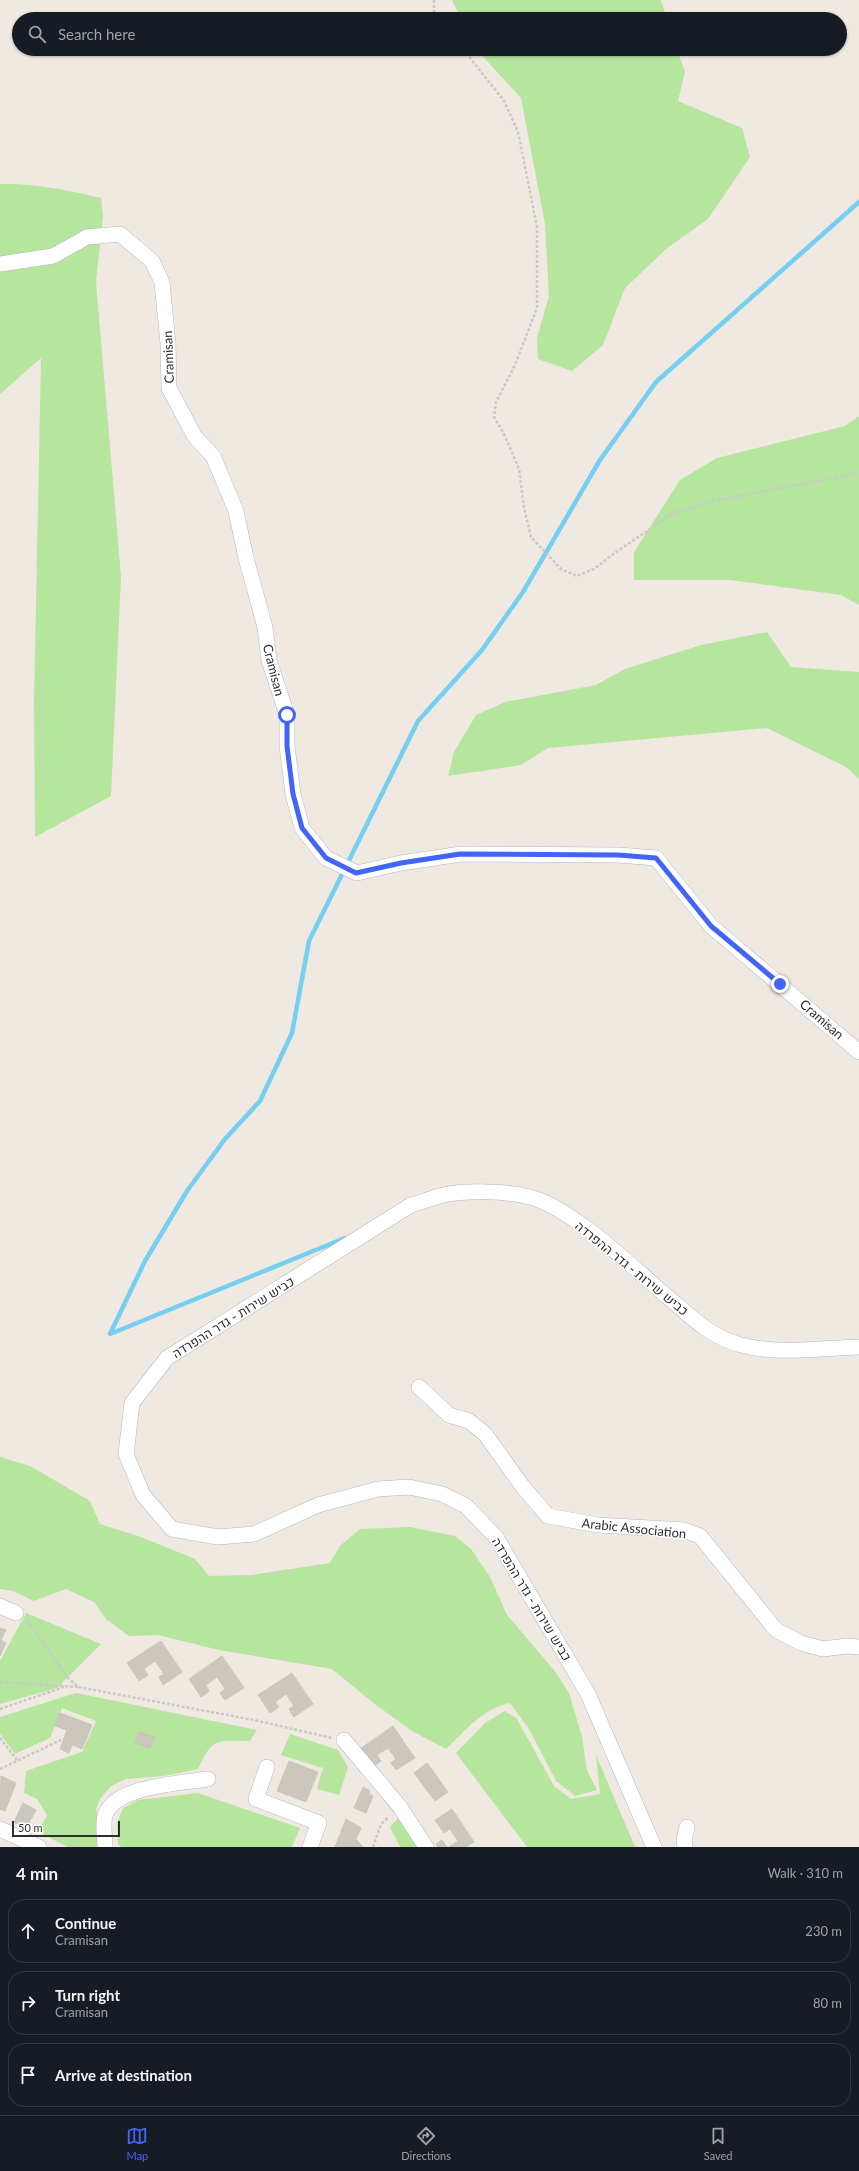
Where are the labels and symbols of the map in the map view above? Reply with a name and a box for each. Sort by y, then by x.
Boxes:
street label: Cramisan [159,330,177,384]
street label: Cramisan [260,642,288,698]
route start [278,706,296,724]
route end [771,975,789,993]
street label: Cramisan [797,996,847,1042]
street label: כביש שירות - גדר ההפרדה [572,1217,692,1319]
street label: כביש שירות - גדר ההפרדה [169,1273,297,1361]
street label: Arabic Association [581,1515,687,1541]
street label: כביש שירות - גדר ההפרדה [489,1534,575,1664]
scale bar [12,1819,120,1838]

